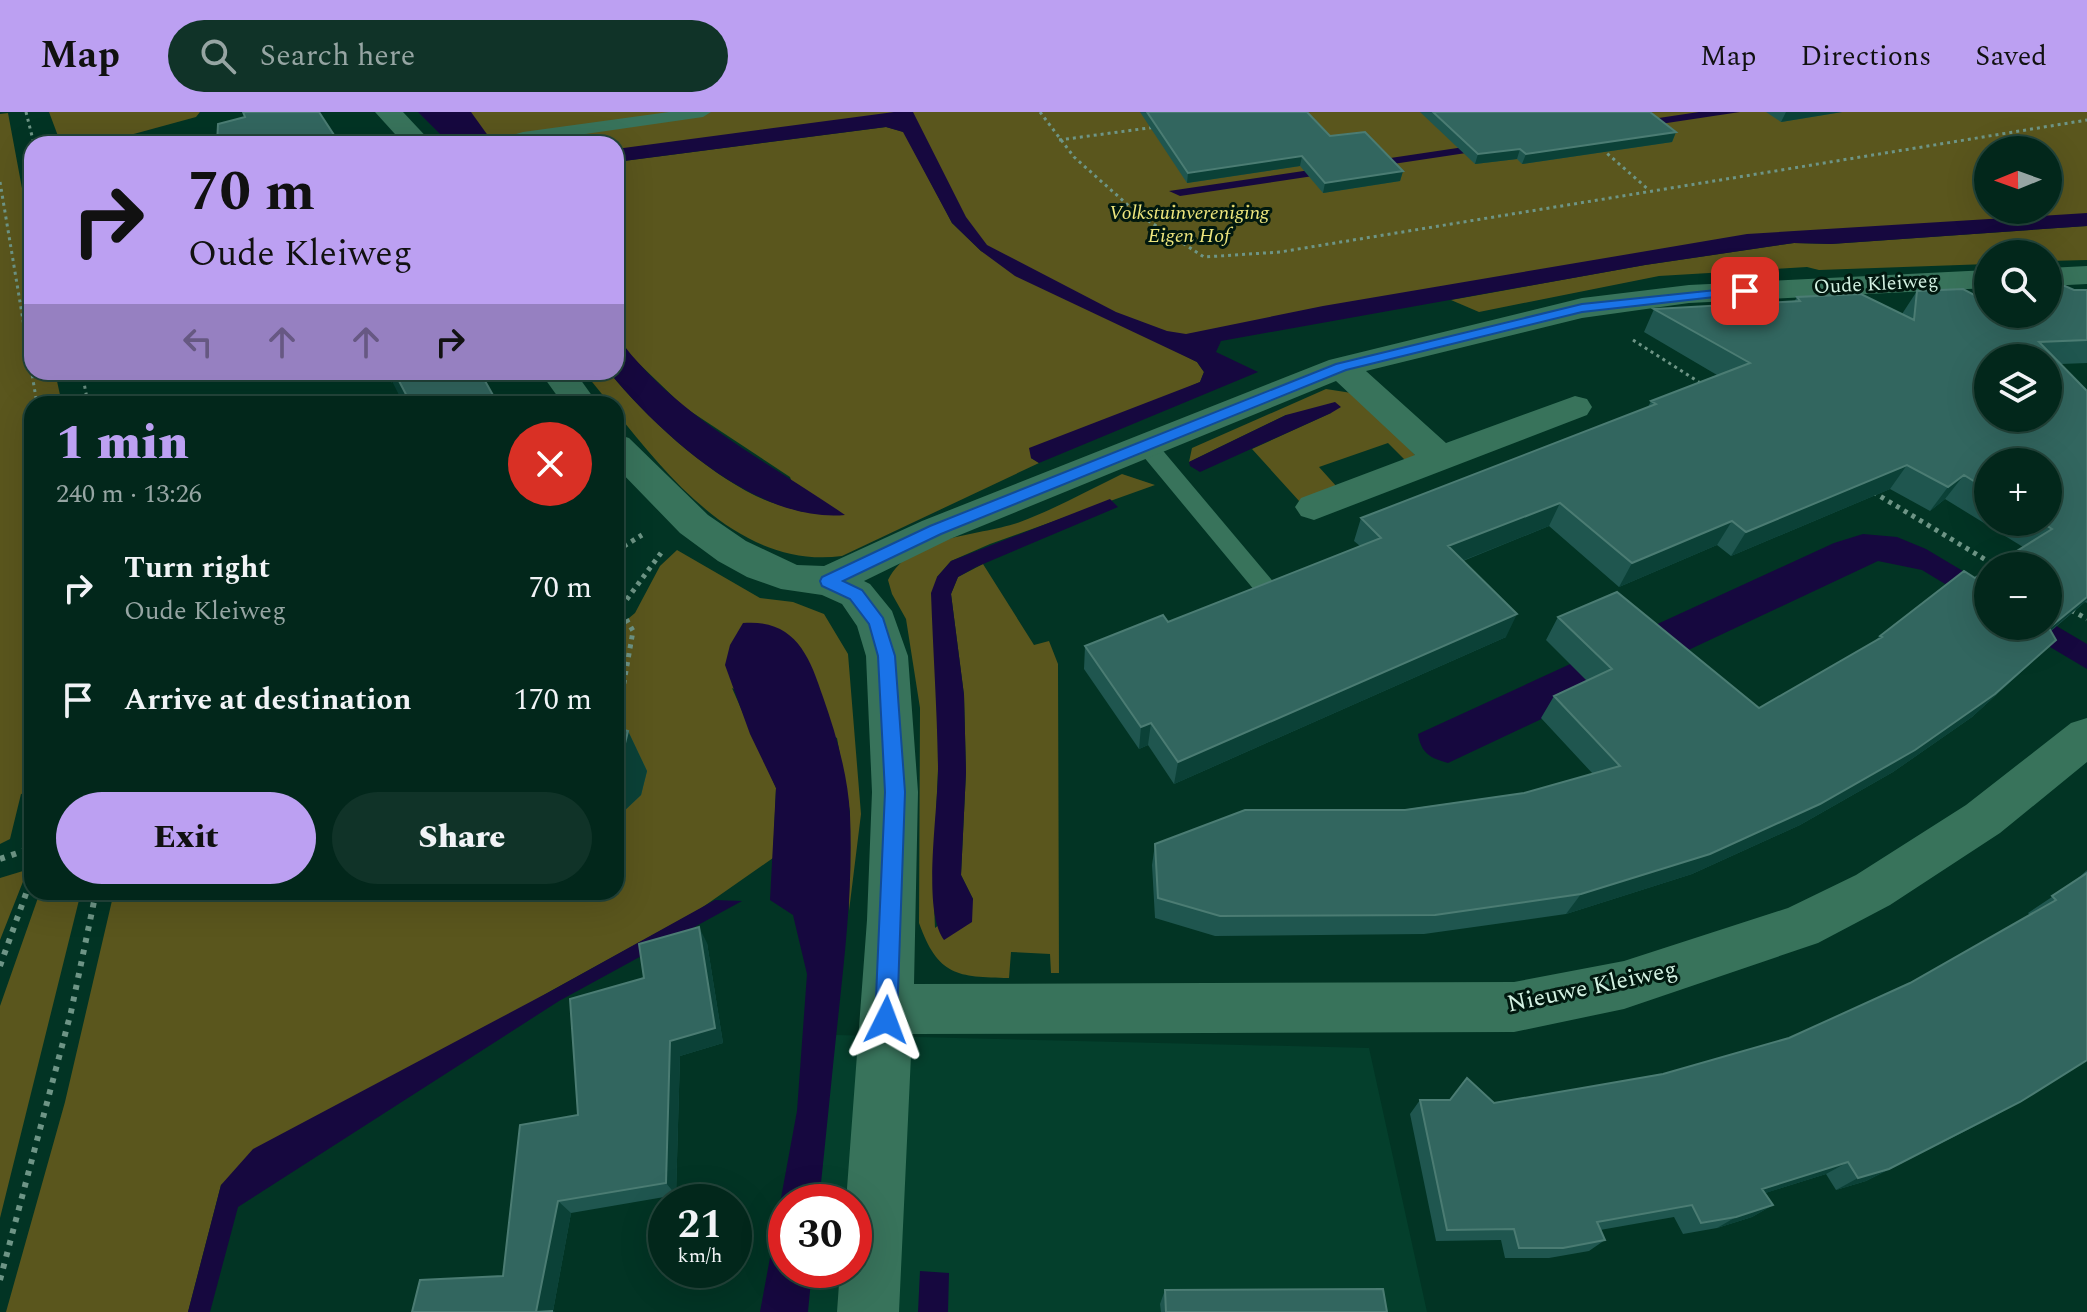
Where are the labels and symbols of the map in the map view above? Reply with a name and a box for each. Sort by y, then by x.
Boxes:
north arrow [1974,136,2062,224]
park label: Volkstuinvereniging Eigen Hof [1109,198,1270,251]
pin [1711,257,1779,325]
street label: Oude Kleiweg [1813,266,1939,302]
street label: Nieuwe Kleiweg [1504,951,1681,1023]
position arrow [844,978,928,1062]
speed limit sign: 30 [768,1184,872,1288]

